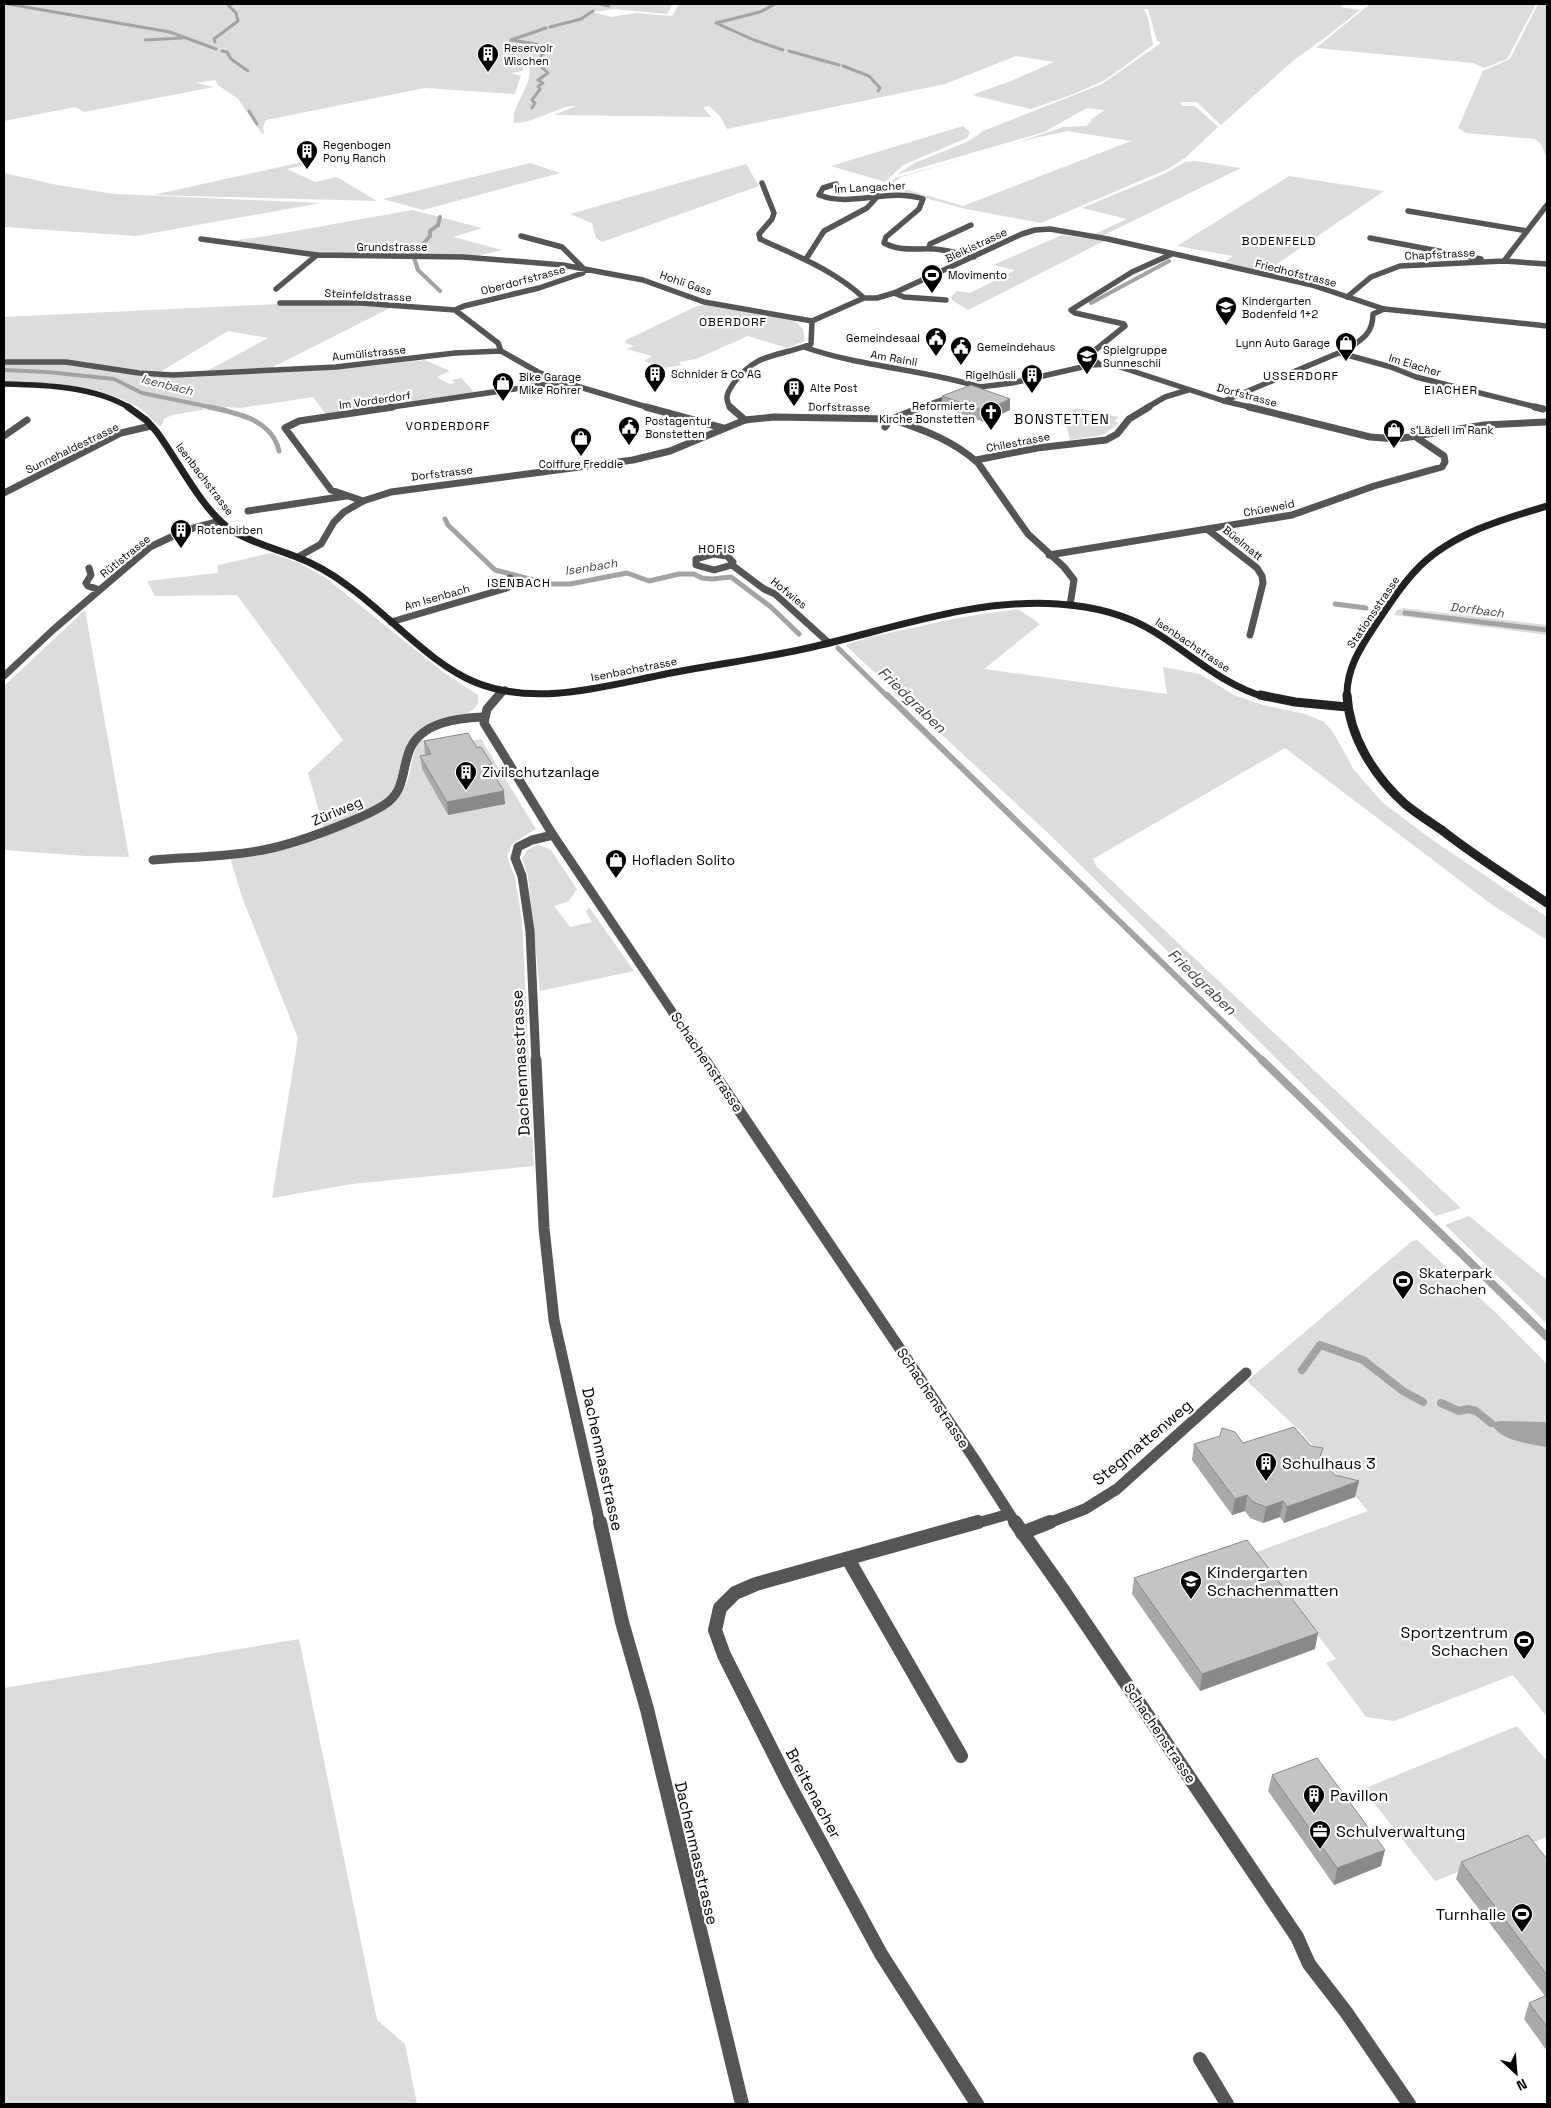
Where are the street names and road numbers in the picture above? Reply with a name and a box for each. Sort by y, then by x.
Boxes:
street label: Im Langacher [834,178,906,196]
street label: Bleikistrasse [943,225,1009,265]
street label: Grundstrasse [356,240,428,254]
street label: Chapfstrasse [1404,245,1476,263]
street label: Friedhofstrasse [1254,256,1338,290]
street label: Oberdorfstrasse [479,262,567,298]
street label: Hohli Gass [658,268,714,298]
street label: Steinfeldstrasse [324,286,412,304]
street label: Aumülistrasse [331,342,407,364]
street label: Am Rainli [869,347,919,369]
street label: Im Eiacher [1387,350,1443,380]
street label: Dorfstrasse [1215,380,1279,410]
street label: Im Vorderdorf [338,388,412,412]
street label: Dorfstrasse [808,399,870,415]
street label: Sunnehaldestrasse [23,419,121,477]
street label: Chilestrasse [985,429,1051,455]
street label: Isenbachstrasse [173,440,237,518]
street label: Dorfstrasse [410,462,474,484]
street label: Chüeweid [1242,496,1296,520]
street label: Büelmatt [1220,523,1266,564]
street label: Rütistrasse [97,532,153,580]
street label: Stationsstrasse [1344,573,1402,651]
street label: Hofwies [768,574,810,612]
street label: Am Isenbach [403,581,471,613]
street label: Isenbachstrasse [1153,615,1233,675]
street label: Isenbachstrasse [590,654,678,684]
street label: Züriweg [309,792,365,830]
street label: Dachenmasstrasse [506,989,535,1137]
street label: Schachenstrasse [667,1008,747,1116]
street label: Schachenstrasse [893,1344,973,1452]
street label: Dachenmasstrasse [577,1385,628,1533]
street label: Stegmattenweg [1088,1395,1196,1490]
street label: Schachenstrasse [1120,1679,1200,1787]
street label: Breitenacher [781,1744,846,1842]
street label: Dachenmasstrasse [670,1779,723,1927]

